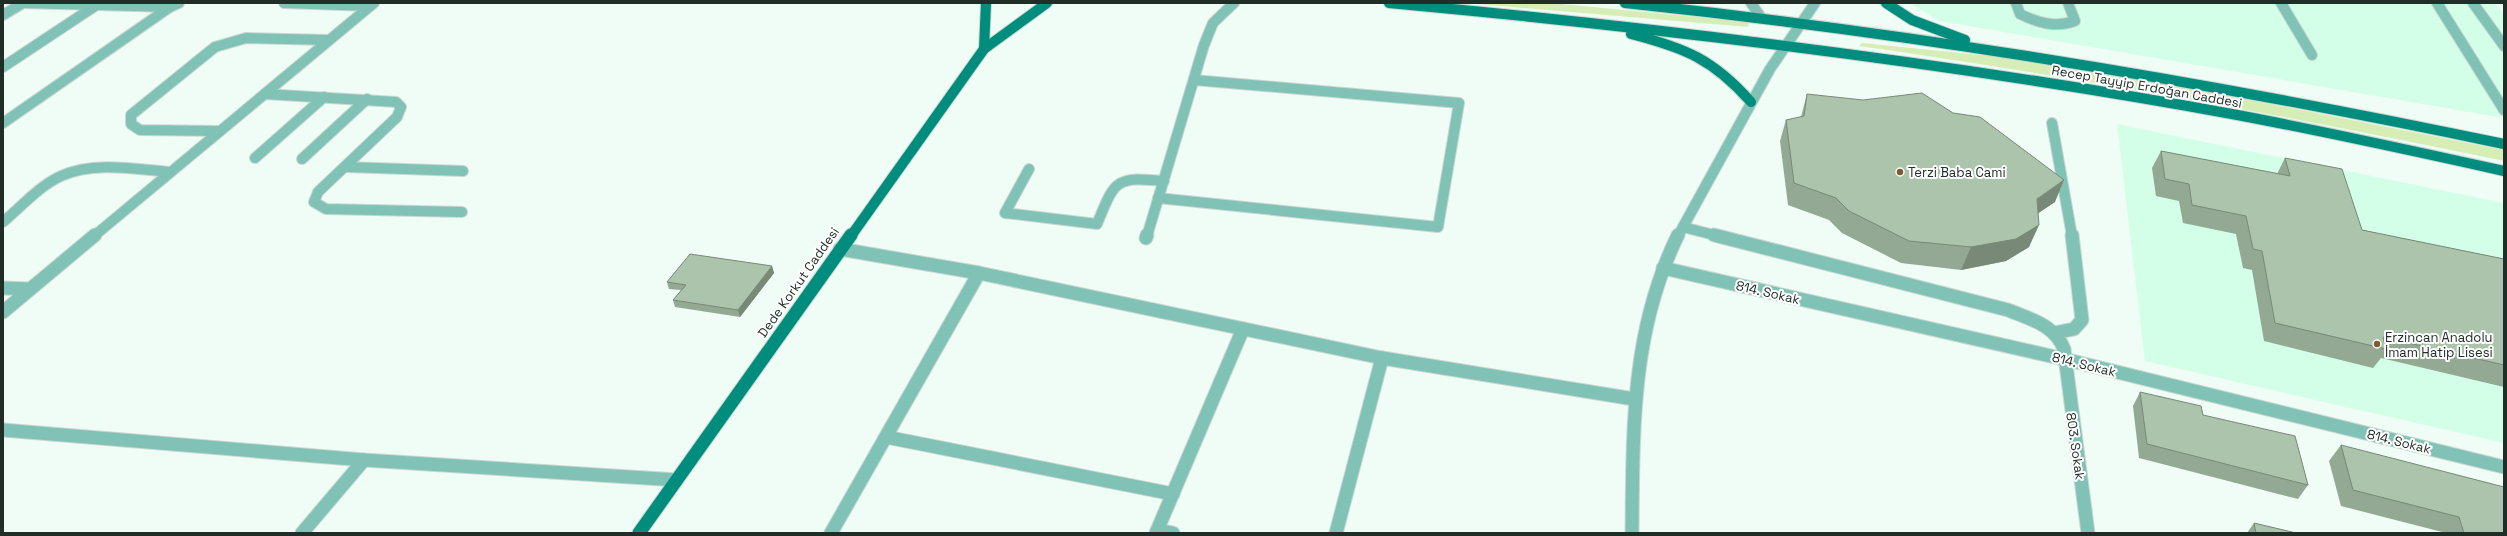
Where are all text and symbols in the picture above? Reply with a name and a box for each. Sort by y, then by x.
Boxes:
street label: Recep Tayyip Erdoğan Caddesi [2050,61,2243,112]
place label: Terzi Baba Cami [1908,164,2006,181]
marker: Terzi Baba Cami [1895,167,1905,177]
street label: Dede Korkut Caddesi [754,224,843,341]
street label: 814. Sokak [1734,277,1802,308]
place label: Erzincan Anadolu İmam Hatip Lisesi [2385,329,2493,361]
marker: Erzincan Anadolu İmam Hatip Lisesi [2372,339,2382,349]
street label: 814. Sokak [2050,348,2118,381]
street label: 803. Sokak [2062,411,2089,481]
street label: 814. Sokak [2365,425,2433,458]

